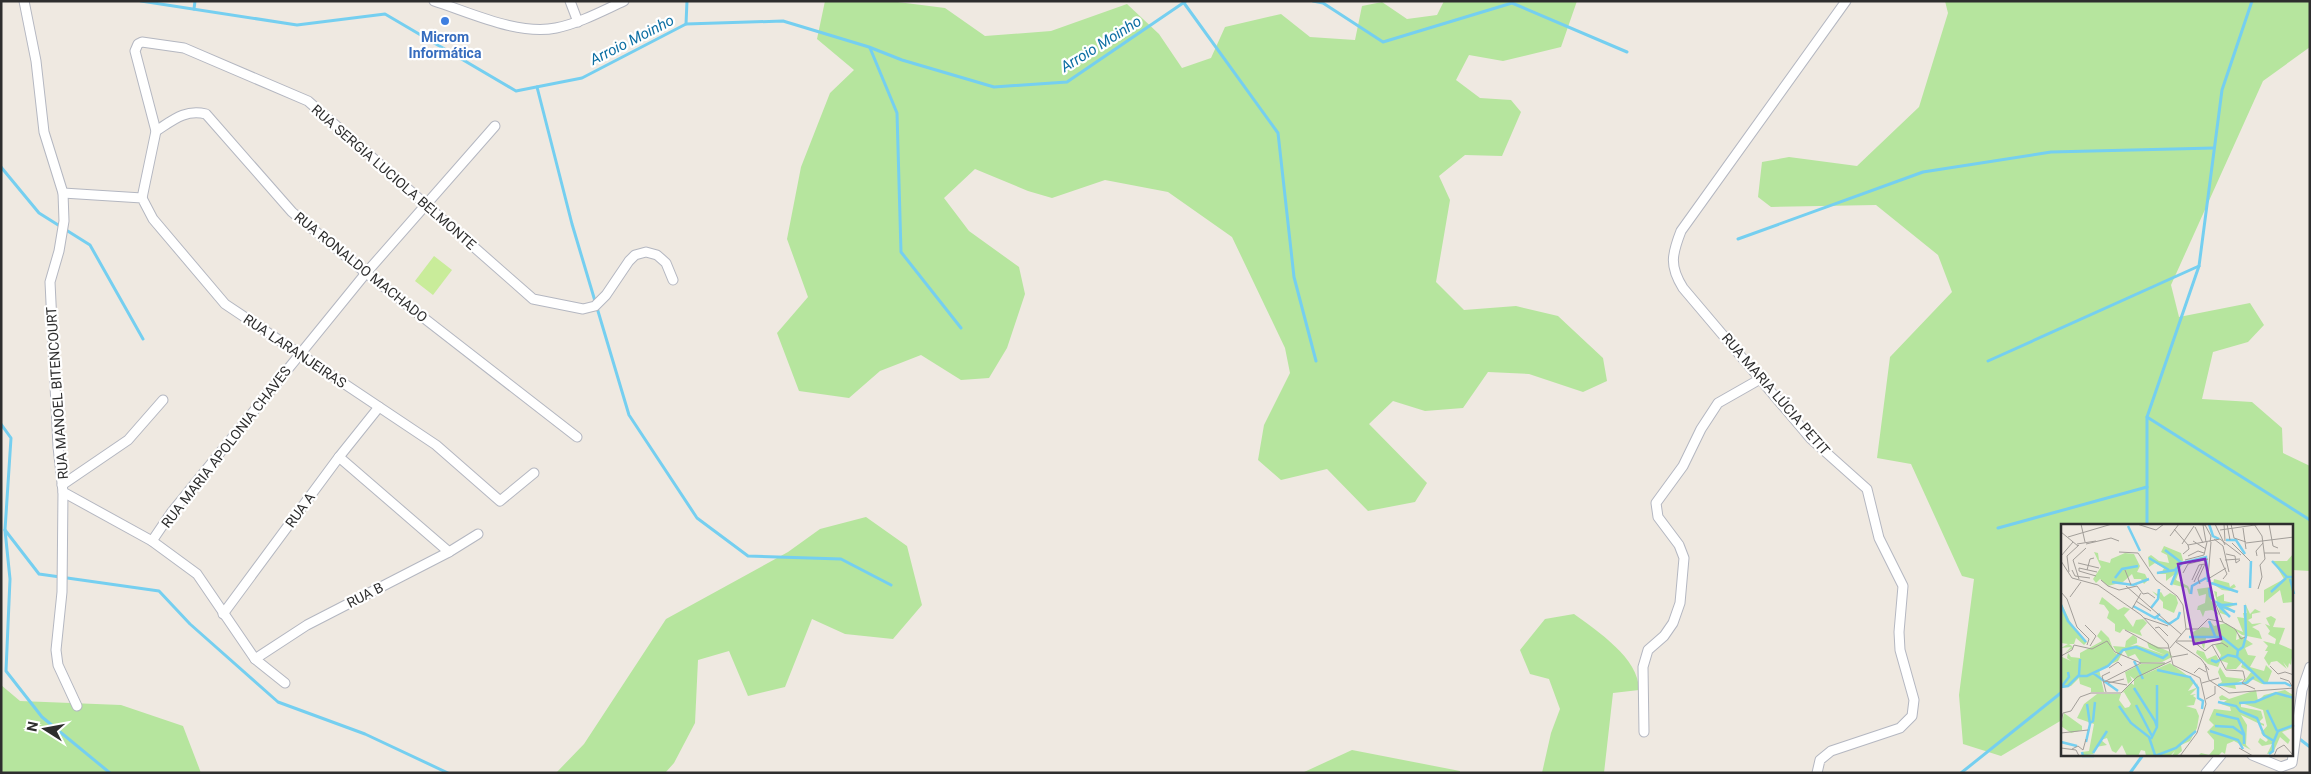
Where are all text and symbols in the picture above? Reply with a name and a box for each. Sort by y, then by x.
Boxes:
water label: Arroio Moinho [586,11,677,69]
water label: Arroio Moinho [1056,12,1145,77]
marker: Microm Informática [439,15,451,27]
place label: Microm Informática [409,29,482,61]
street label: RUA SERGIA LUCIOLA BELMONTE [309,101,479,253]
street label: RUA RONALDO MACHADO [291,209,431,325]
street label: RUA MANOEL BITENCOURT [43,305,71,480]
street label: RUA LARANJEIRAS [241,311,349,391]
street label: RUA MARIA LÚCIA PETIT [1719,329,1834,459]
street label: RUA MARIA APOLONIA CHAVES [158,363,294,531]
street label: RUA A [282,489,318,531]
inset map [2061,524,2294,756]
street label: RUA B [344,579,386,611]
north arrow [20,704,70,754]
text: N [23,720,41,733]

